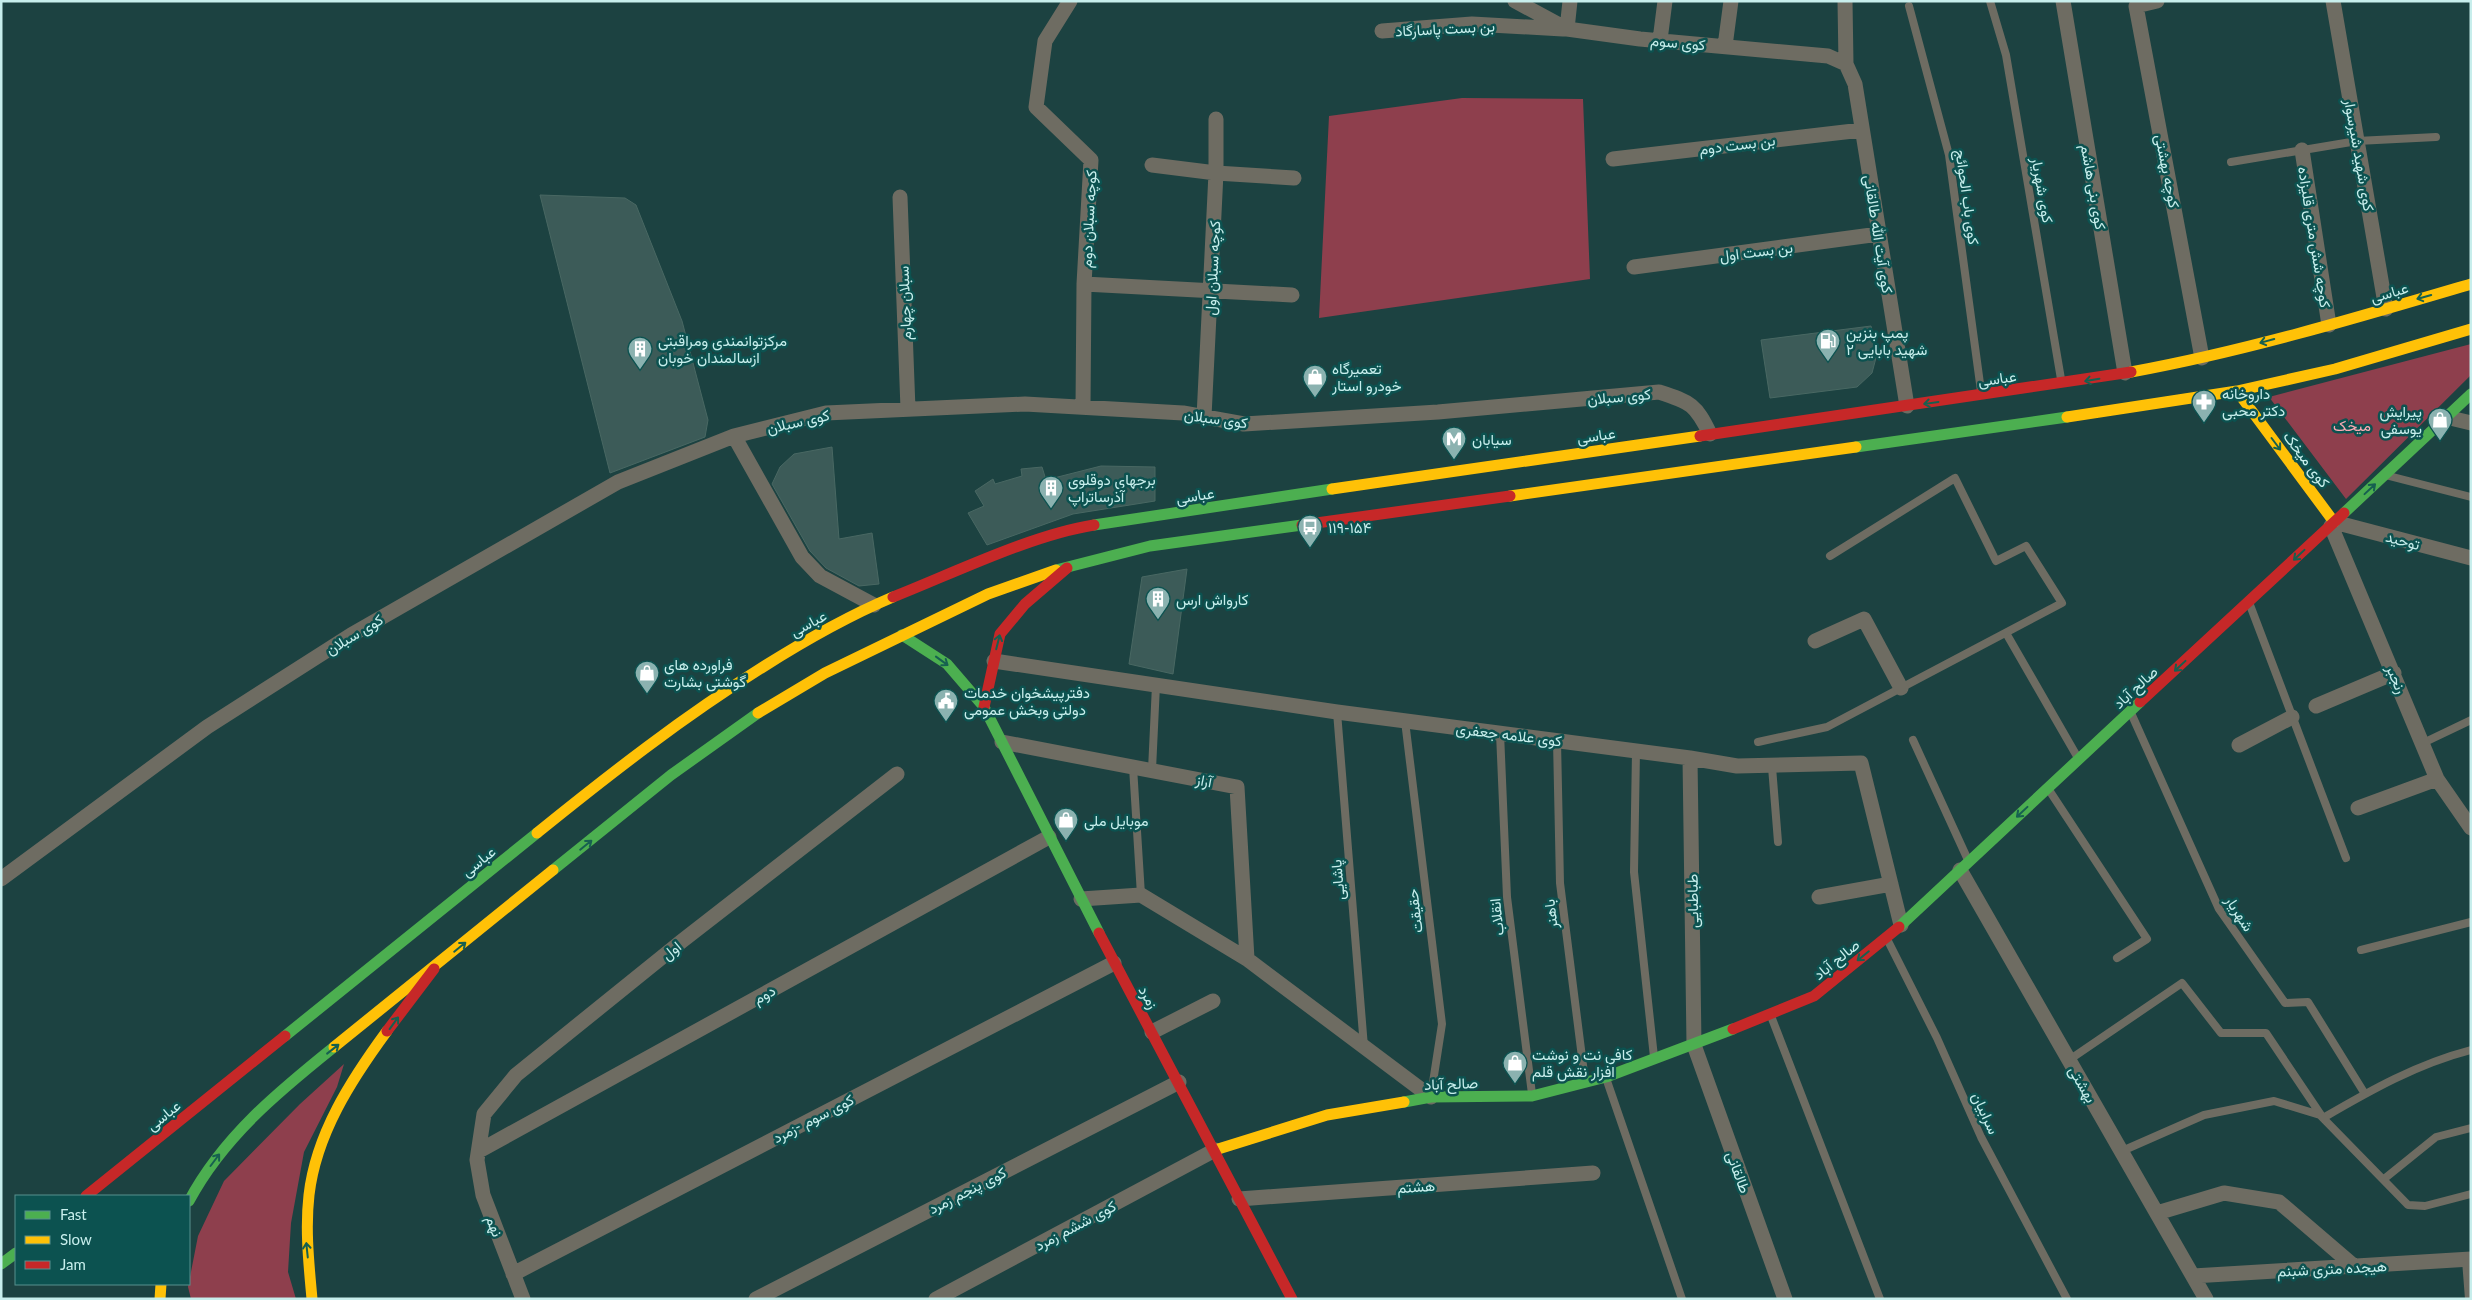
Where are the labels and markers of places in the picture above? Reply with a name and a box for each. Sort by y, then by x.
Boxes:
place label: پمپ بنزین شهید بابایی ۲ [1846,323,1928,360]
fuel station icon: پمپ بنزین شهید بابایی ۲ [1815,328,1841,362]
place label: مرکزتوانمندی ومراقبتی ازسالمندان خوبان [658,331,787,367]
building icon: مرکزتوانمندی ومراقبتی ازسالمندان خوبان [627,336,653,370]
place label: تعمیرگاه خودرو استار [1331,359,1401,395]
shop icon: تعمیرگاه خودرو استار [1302,364,1328,398]
place label: داروخانه دکتر محبی [2222,384,2285,421]
pharmacy icon: داروخانه دکتر محبی [2191,389,2217,423]
place label: پیرایش یوسفی [2379,402,2422,439]
shop icon: پیرایش یوسفی [2427,407,2453,441]
metro station icon: سیابان [1441,426,1467,460]
place label: سیابان [1472,430,1512,449]
place label: برجهای دوقلوی آذرساتراپ [1068,470,1156,507]
building icon: برجهای دوقلوی آذرساتراپ [1038,475,1064,509]
bus stop icon: ۱۱۹-۱۵۴ [1297,514,1323,548]
place label: ۱۱۹-۱۵۴ [1328,518,1372,536]
building icon: کارواش ارس [1145,586,1171,620]
place label: کارواش ارس [1176,590,1249,610]
place label: فراورده های گوشتی بشارت [664,655,747,692]
shop icon: فراورده های گوشتی بشارت [634,660,660,694]
place label: دفترپیشخوان خدمات دولتی وبخش عمومی [964,683,1090,720]
public building icon: دفترپیشخوان خدمات دولتی وبخش عمومی [933,688,959,722]
shop icon: موبایل ملی [1053,807,1079,841]
place label: موبایل ملی [1084,811,1149,831]
place label: کافی نت و نوشت افزار نقش قلم [1532,1045,1633,1082]
shop icon: کافی نت و نوشت افزار نقش قلم [1502,1050,1528,1084]

